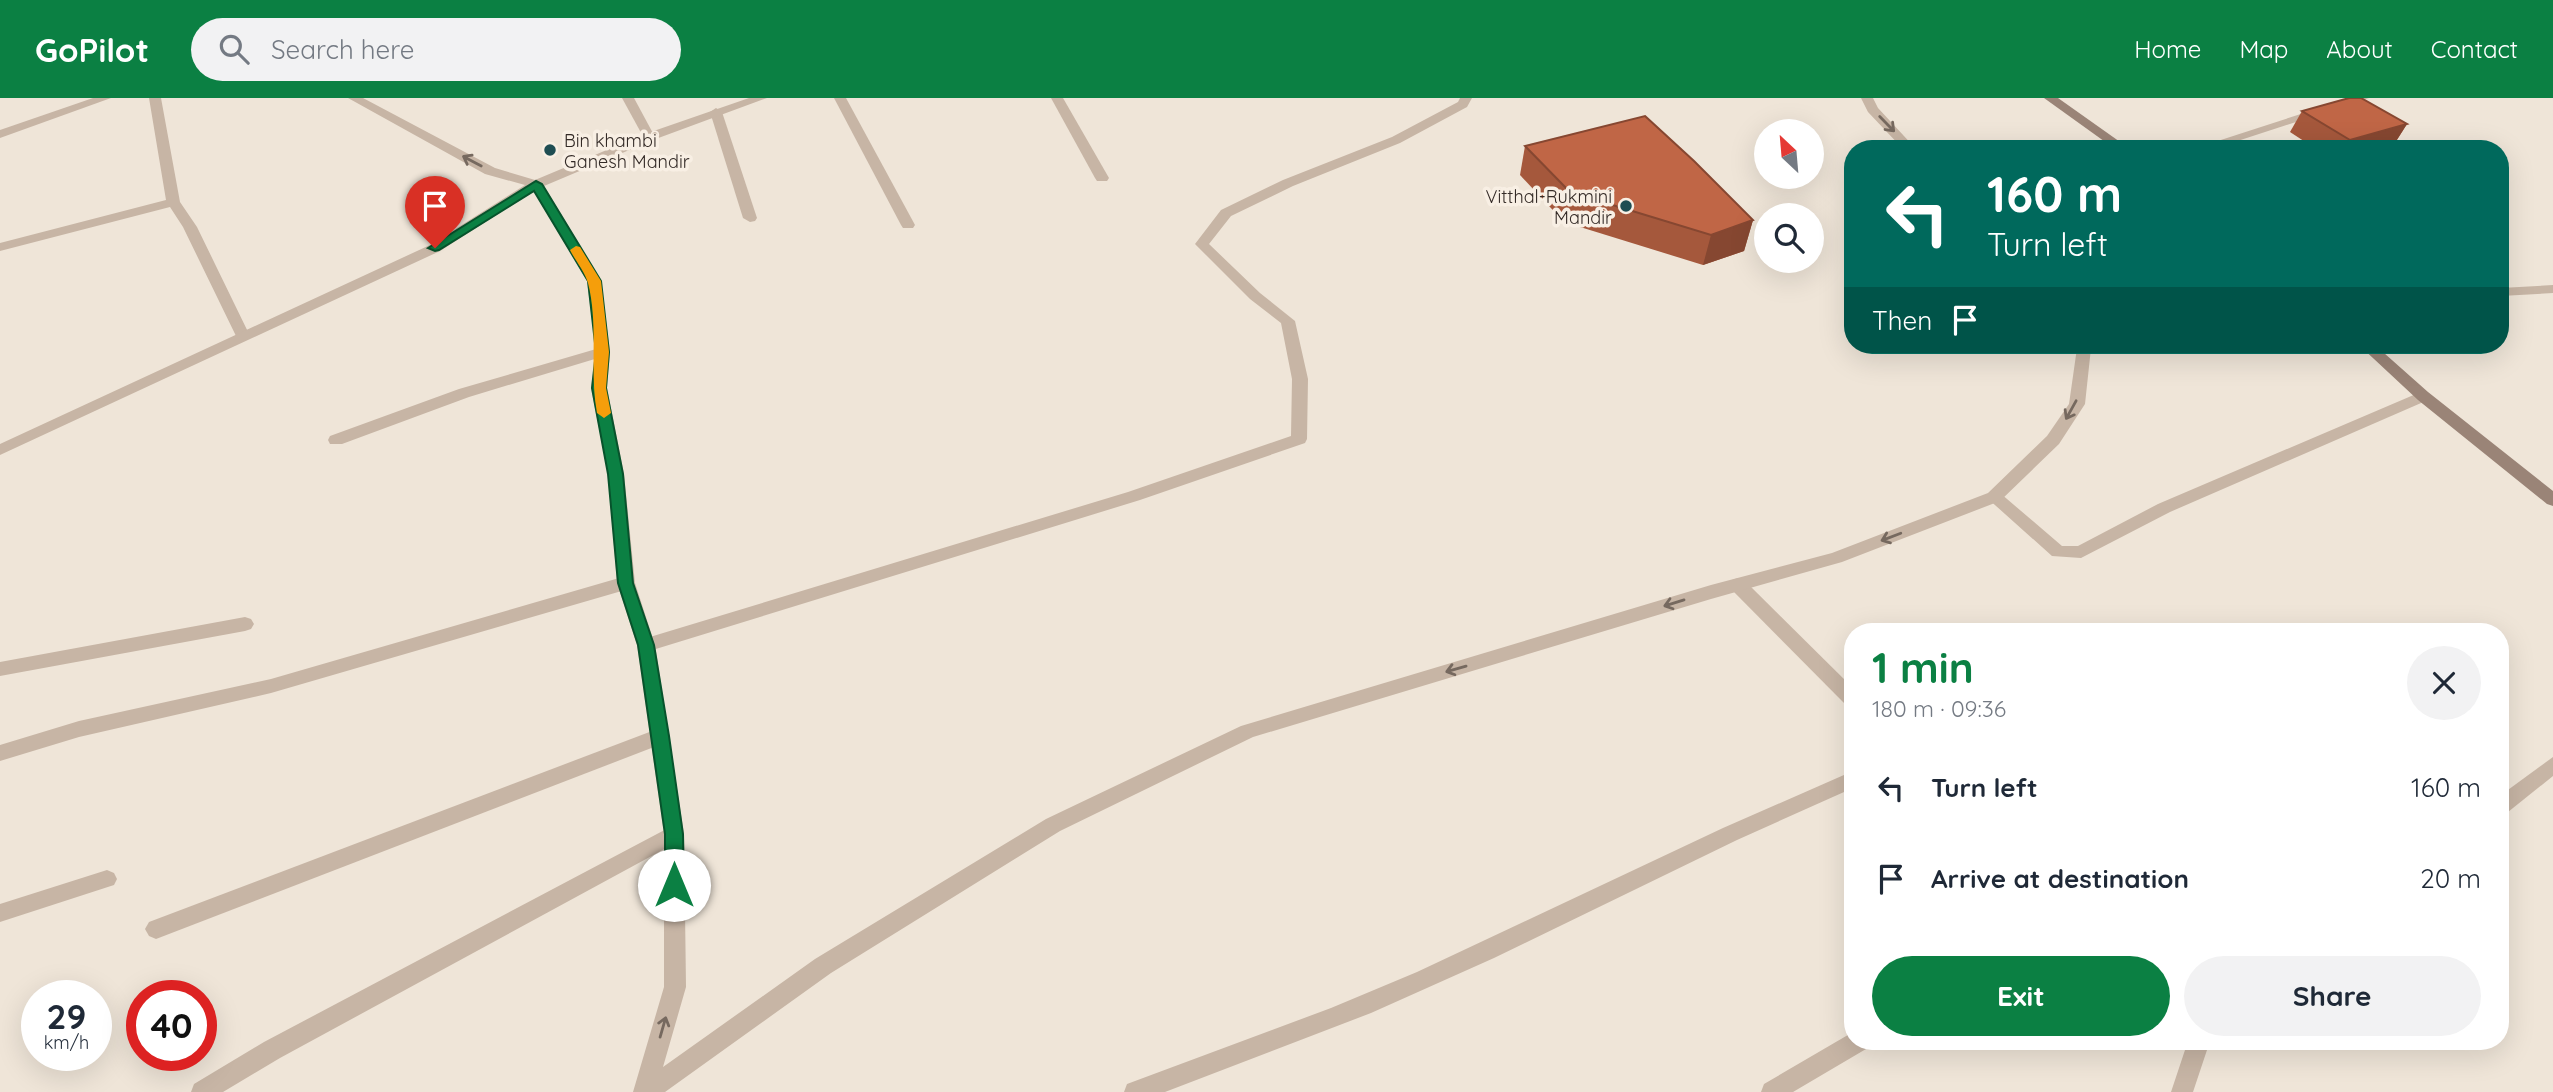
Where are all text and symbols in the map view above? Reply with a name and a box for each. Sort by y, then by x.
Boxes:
search box [191,18,681,81]
text: GoPilot [35,29,149,70]
icon: search [215,30,253,68]
text: Search here [271,33,414,66]
text: Home [2134,34,2201,64]
text: Map [2239,34,2288,64]
text: About [2326,34,2393,64]
text: Contact [2431,34,2518,64]
one-way arrow [1878,116,1895,133]
north arrow [1754,119,1824,189]
map controls [1754,119,1824,273]
place label: Bin khambi Ganesh Mandir [564,129,690,173]
marker: Bin khambi Ganesh Mandir [542,142,558,158]
one-way arrow [463,154,483,168]
text: 160 m [1987,163,2122,224]
icon: left [1872,168,1963,259]
pin [405,176,465,248]
place label: Vitthal-Rukmini Mandir [1485,185,1612,229]
icon: arrive [416,187,454,225]
marker: Vitthal-Rukmini Mandir [1618,198,1634,214]
button: search [1754,203,1824,273]
text: Turn left [1987,224,2108,264]
icon: arrive [1946,301,1984,339]
text: Then [1872,304,1932,337]
one-way arrow [2064,400,2078,420]
one-way arrow [1881,532,1903,544]
one-way arrow [1663,598,1685,611]
text: 1 min [1872,641,1974,694]
button: close [2407,646,2481,720]
one-way arrow [1445,663,1467,676]
text: 180 m · 09:36 [1872,694,2006,723]
icon: left [1872,769,1910,807]
text: Turn left [1931,771,2038,804]
text: 160 m [2411,771,2481,804]
position arrow [637,848,711,922]
icon: arrive [1872,860,1910,898]
text: Arrive at destination [1931,862,2189,895]
text: 20 m [2420,862,2481,895]
button: Exit [1872,956,2170,1036]
button: Share [2184,956,2481,1036]
speed limit sign: 40 [126,980,217,1071]
text: 29 [47,994,86,1038]
one-way arrow [658,1016,671,1038]
text: km/h [44,1031,89,1054]

